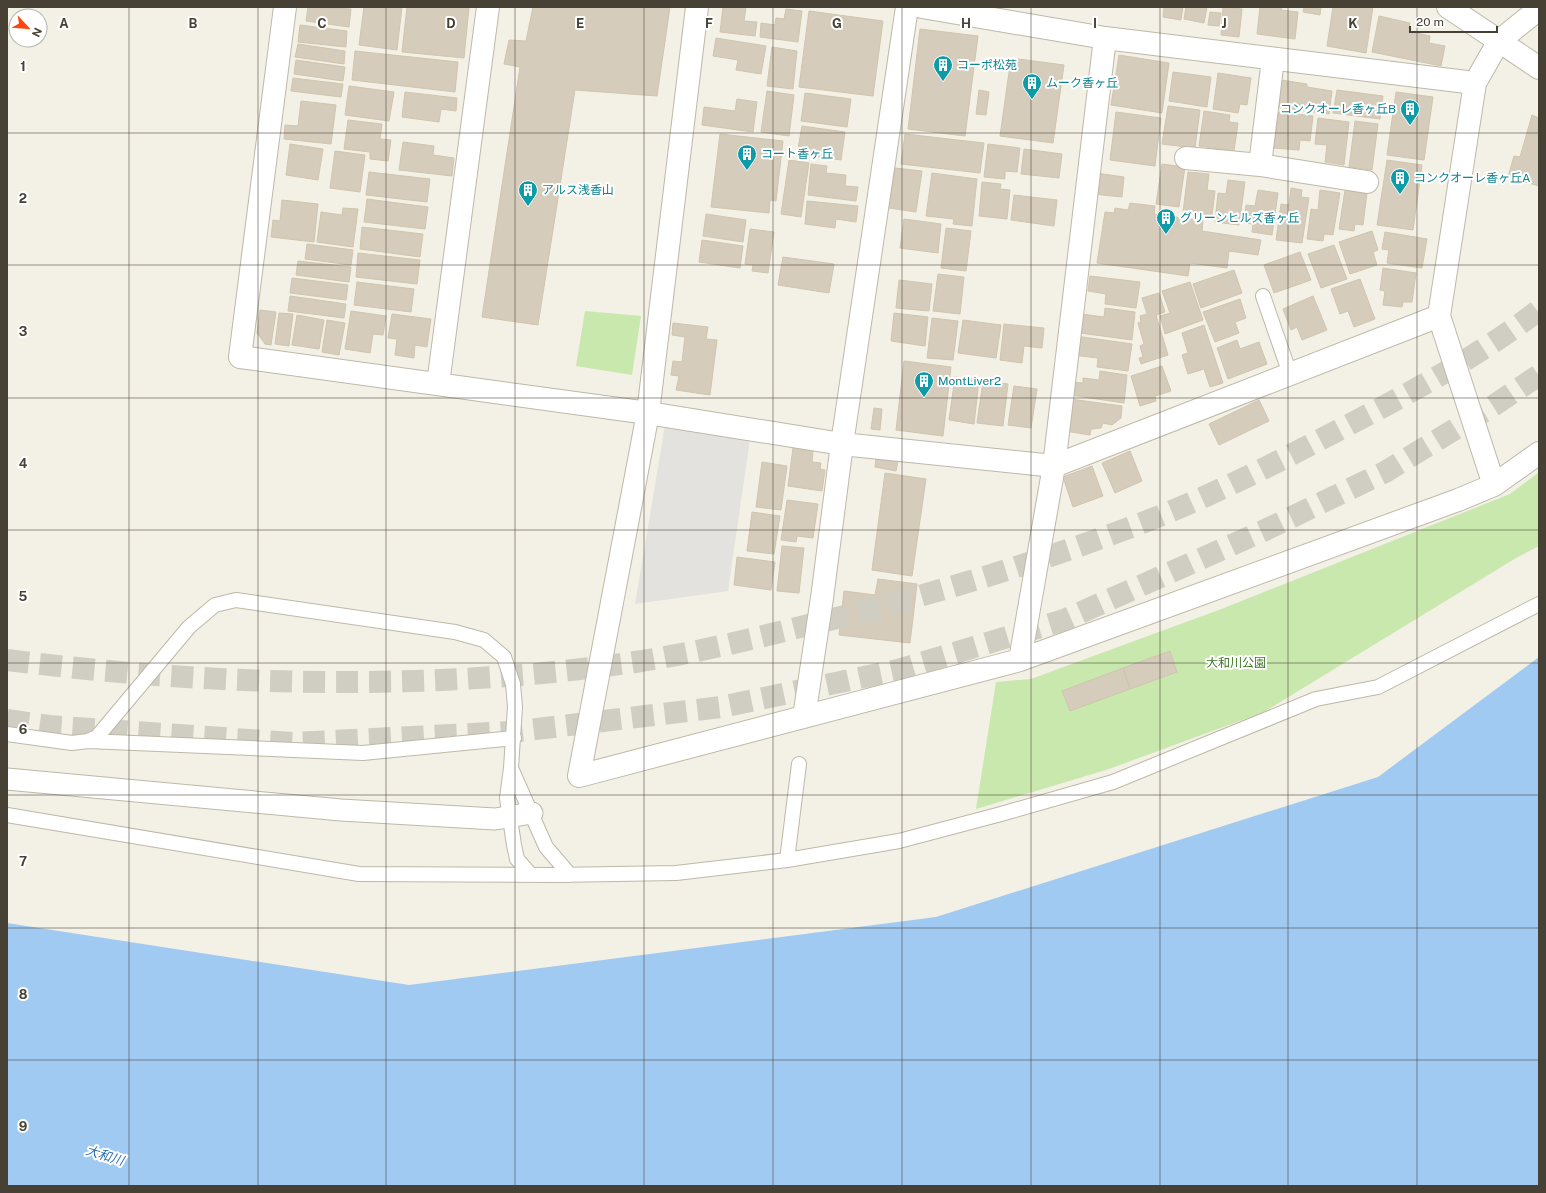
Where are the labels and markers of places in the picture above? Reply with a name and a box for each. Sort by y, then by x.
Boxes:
building icon: コーポ松苑 [932,54,954,82]
place label: コーポ松苑 [957,58,1017,72]
building icon: ムーク香ヶ丘 [1021,72,1043,100]
place label: ムーク香ヶ丘 [1046,76,1118,90]
building icon: コンクオーレ香ヶ丘B [1399,98,1421,126]
place label: コンクオーレ香ヶ丘B [1280,102,1396,116]
building icon: コート香ヶ丘 [736,143,758,171]
place label: コート香ヶ丘 [761,147,833,161]
building icon: コンクオーレ香ヶ丘A [1389,167,1411,195]
place label: コンクオーレ香ヶ丘A [1414,171,1531,185]
building icon: アルス浅香山 [517,179,539,207]
place label: アルス浅香山 [542,183,614,197]
building icon: グリーンヒルズ香ヶ丘 [1155,207,1177,235]
place label: グリーンヒルズ香ヶ丘 [1180,211,1299,225]
building icon: MontLiver2 [913,370,935,398]
place label: MontLiver2 [938,374,1001,388]

